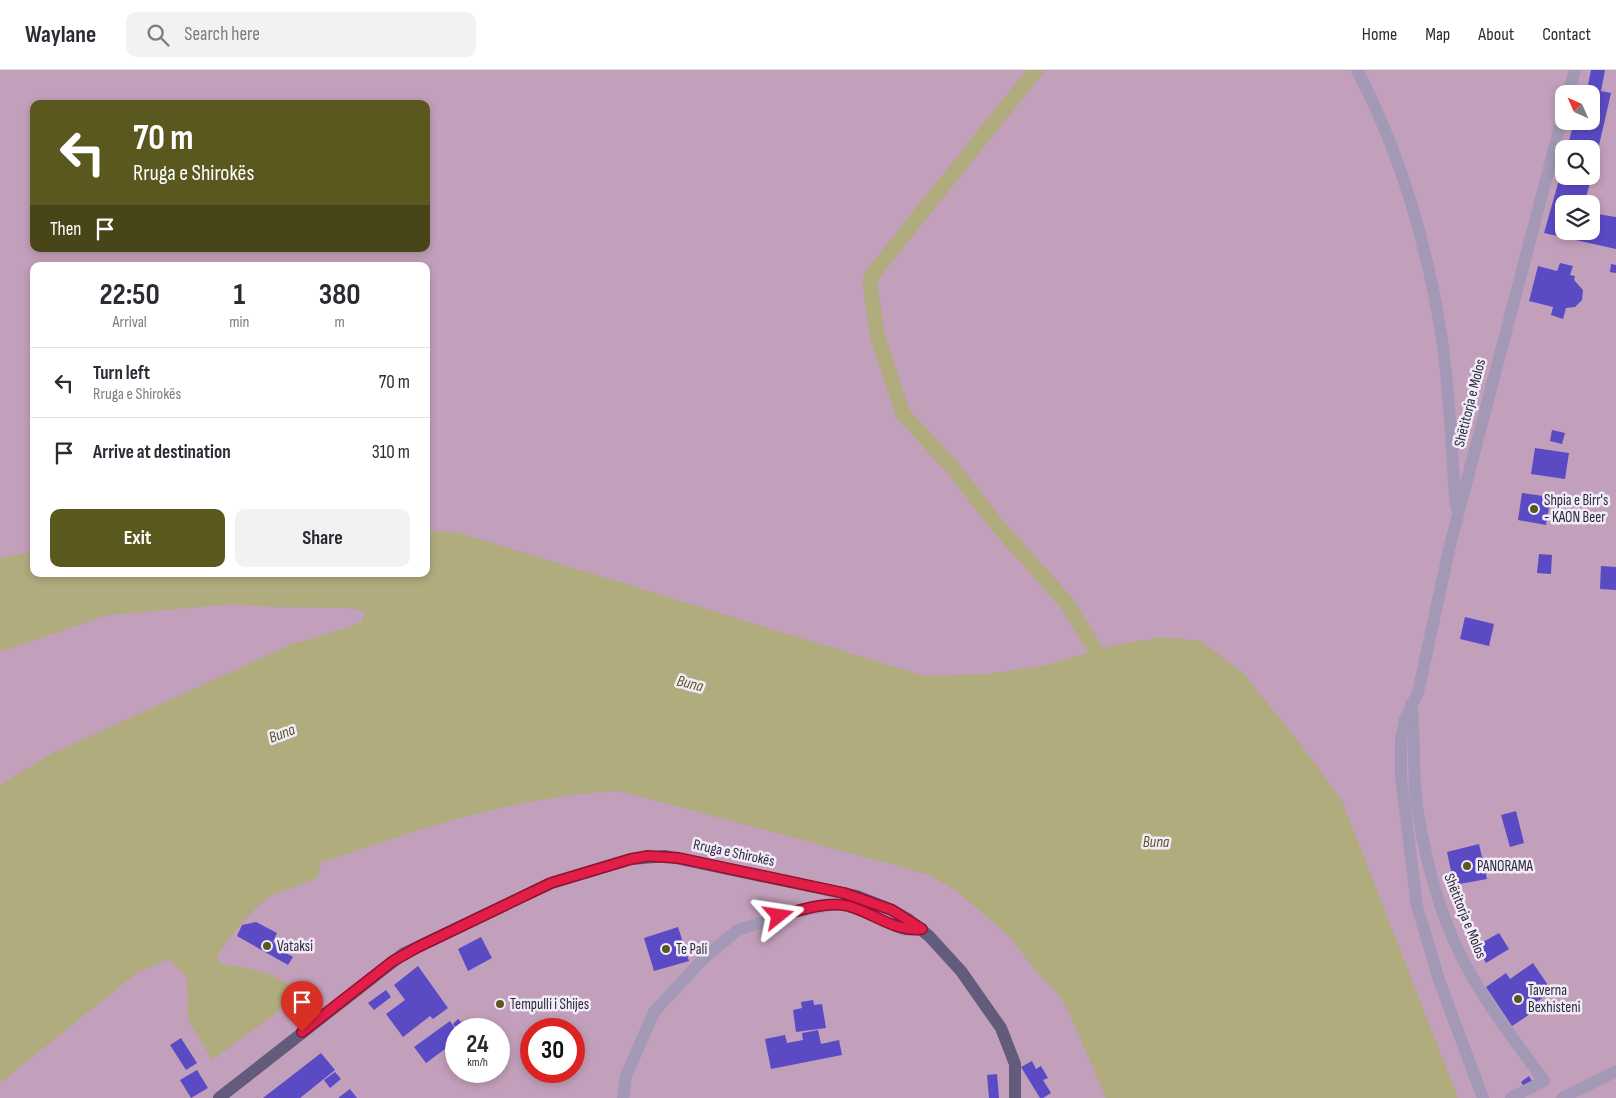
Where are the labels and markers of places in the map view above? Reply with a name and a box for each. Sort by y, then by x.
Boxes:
place label: Shpia e Birr's - KAON Beer [1544,491,1608,527]
marker: Shpia e Birr's - KAON Beer [1528,503,1540,515]
place label: PANORAMA [1477,857,1534,876]
marker: PANORAMA [1461,860,1473,872]
place label: Vataksi [277,937,313,956]
marker: Vataksi [261,940,273,952]
place label: Te Pali [676,940,708,959]
marker: Te Pali [660,943,672,955]
pin [281,981,323,1032]
place label: Taverna Bexhisteni [1528,981,1581,1017]
marker: Taverna Bexhisteni [1512,993,1524,1005]
place label: Tempulli i Shijes [510,995,589,1014]
marker: Tempulli i Shijes [494,998,506,1010]

